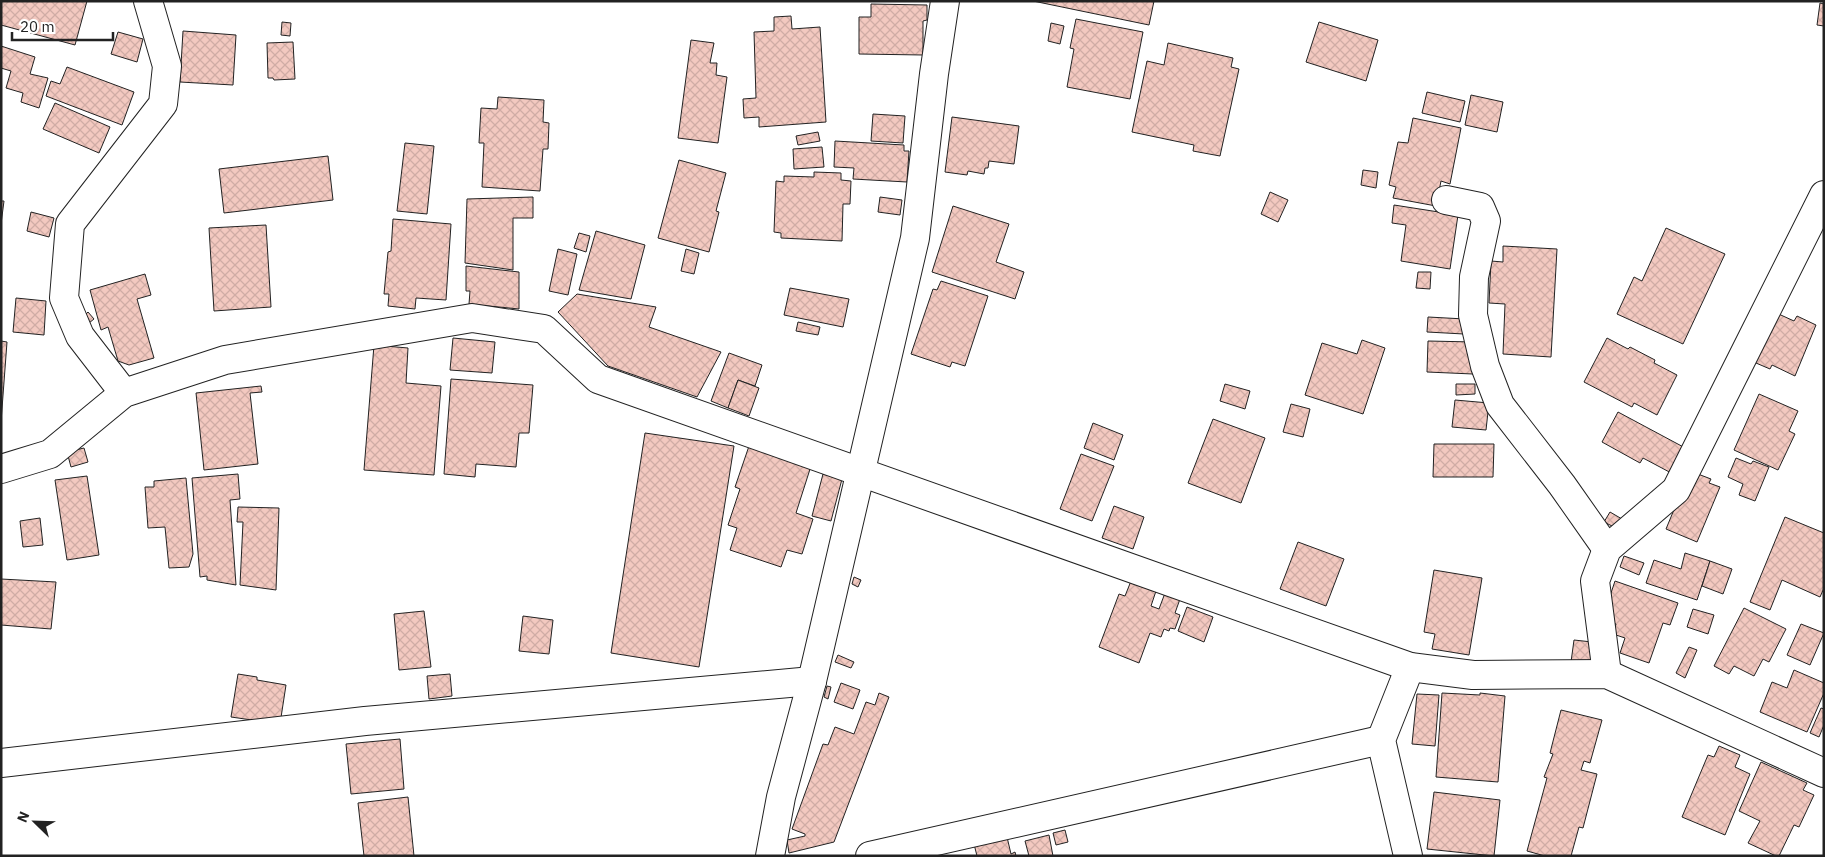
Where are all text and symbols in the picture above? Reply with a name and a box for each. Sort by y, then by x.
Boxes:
scale bar [12,10,114,42]
text: 20 m [20,17,55,36]
north arrow [10,797,60,847]
text: N [13,809,33,825]

